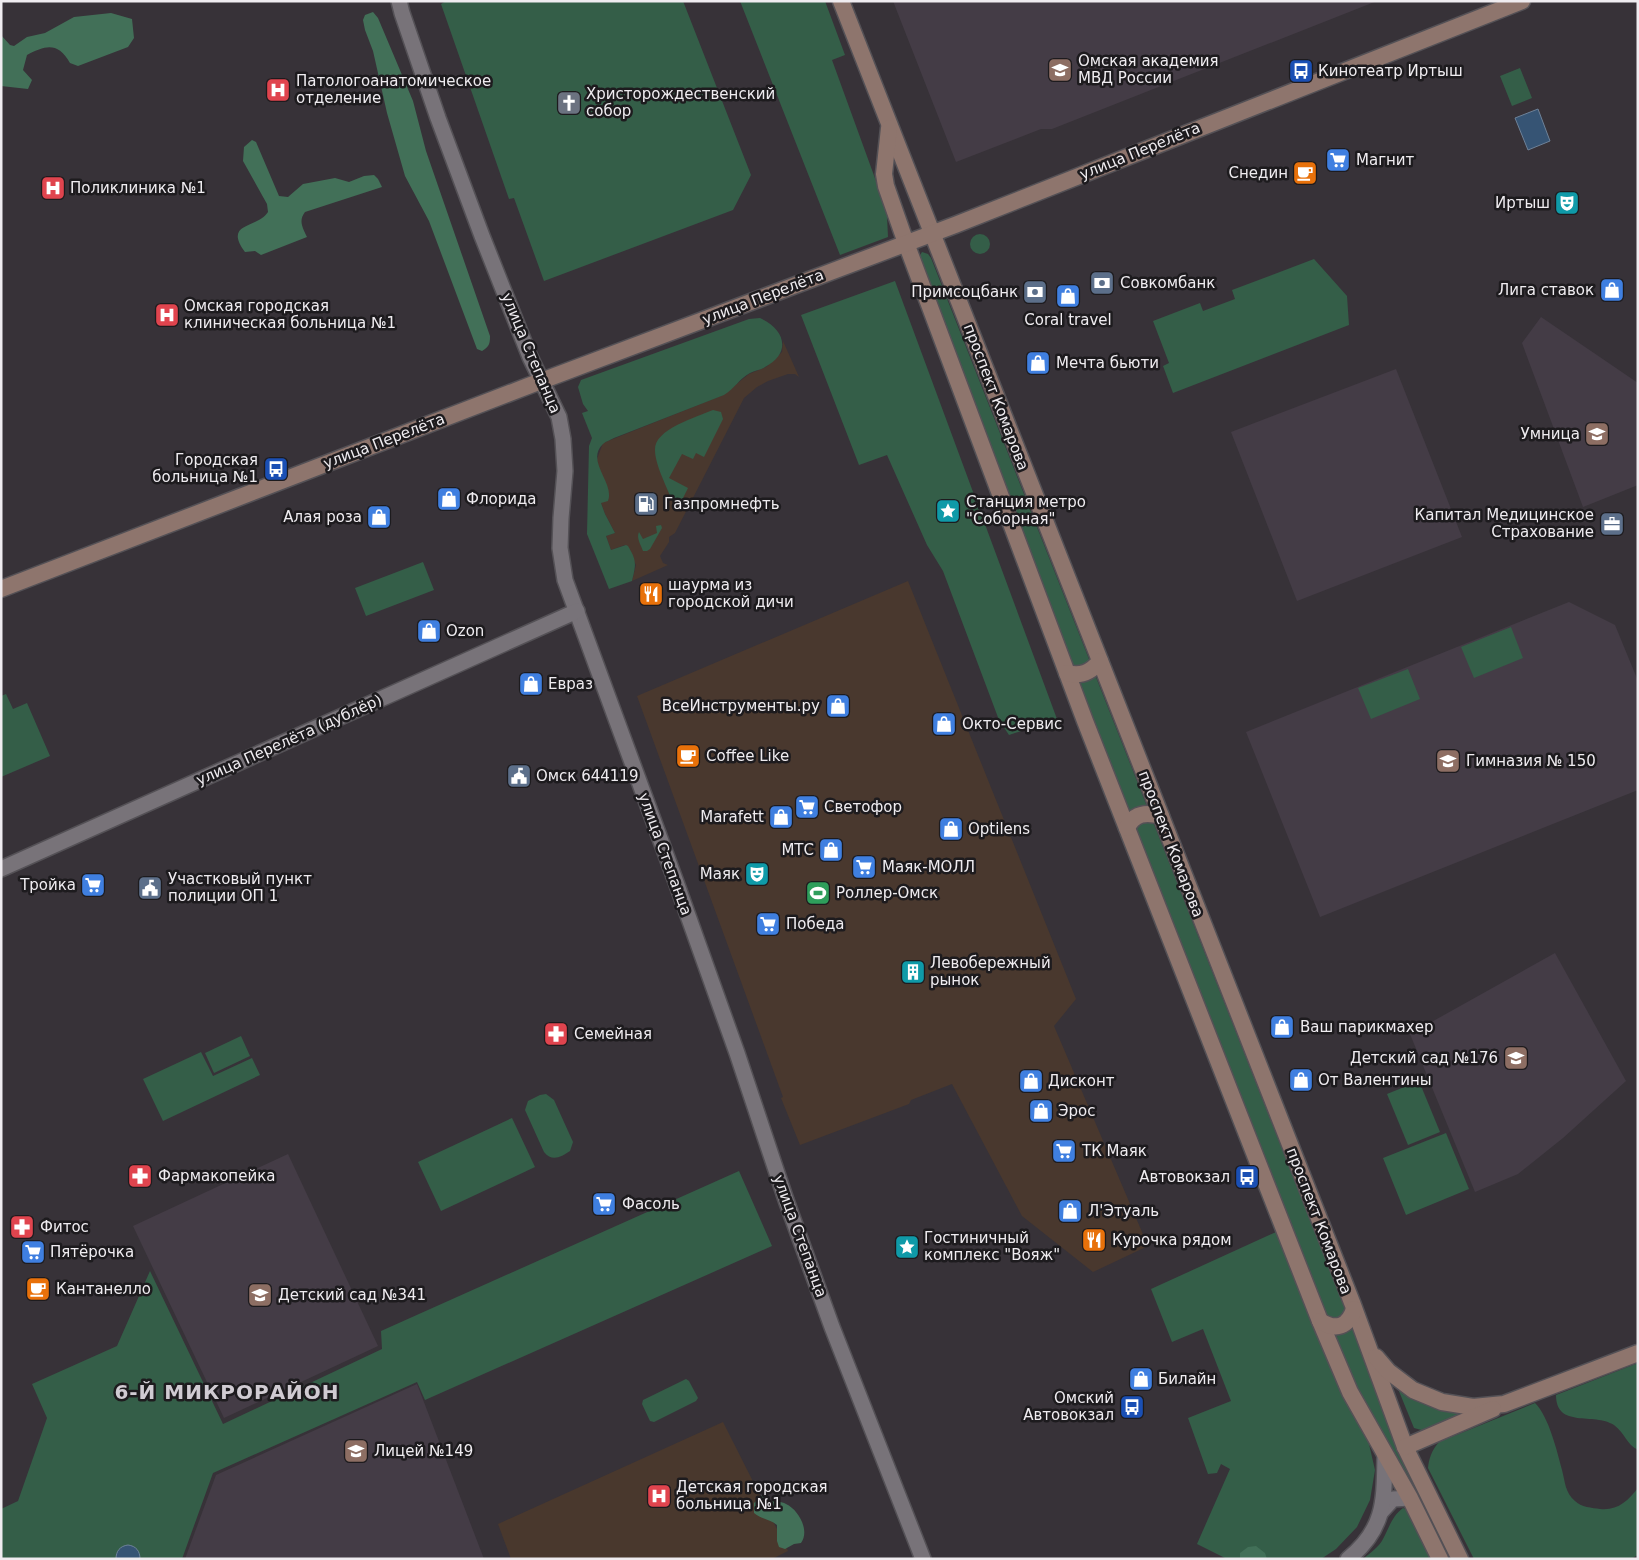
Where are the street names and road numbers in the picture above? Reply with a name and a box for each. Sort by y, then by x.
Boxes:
street label: улица Перелёта [1077,119,1203,183]
street label: улица Перелёта [700,266,826,328]
street label: улица Степанца [498,290,564,416]
street label: проспект Комарова [960,321,1032,473]
street label: улица Перелёта [321,410,447,472]
street label: улица Перелёта (дублёр) [193,691,385,789]
street label: проспект Комарова [1135,768,1207,920]
street label: улица Степанца [634,790,696,918]
street label: проспект Комарова [1283,1145,1355,1297]
street label: улица Степанца [769,1172,831,1300]

